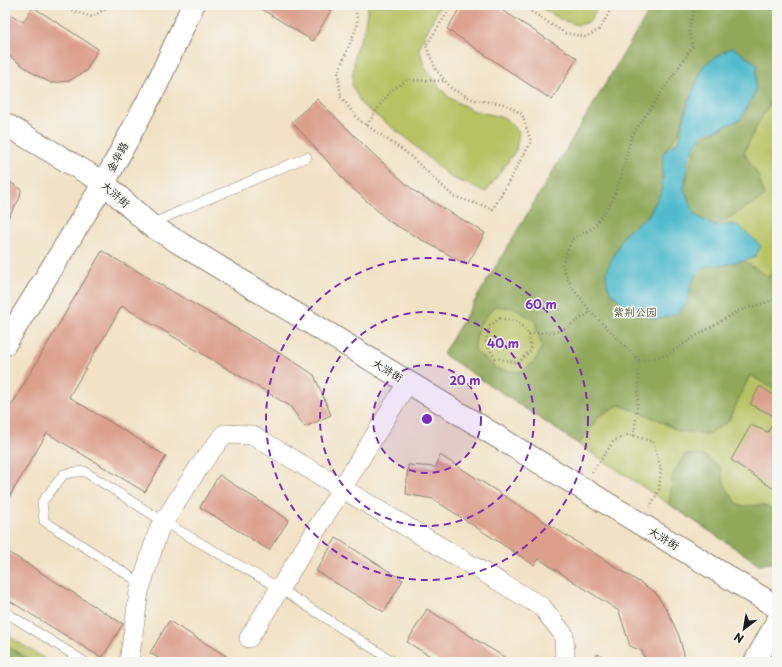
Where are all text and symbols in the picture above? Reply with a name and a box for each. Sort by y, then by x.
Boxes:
street label: 金华路 [102,138,132,176]
street label: 大浒街 [98,177,135,212]
text: 60 m [525,295,557,313]
park label: 紫荆公园 [613,303,657,320]
text: 40 m [487,334,519,352]
street label: 大浒街 [369,354,407,386]
text: 20 m [449,371,481,389]
centre of rings [420,412,434,426]
street label: 大浒街 [645,522,683,554]
north arrow [724,609,764,649]
text: N [730,628,747,648]

